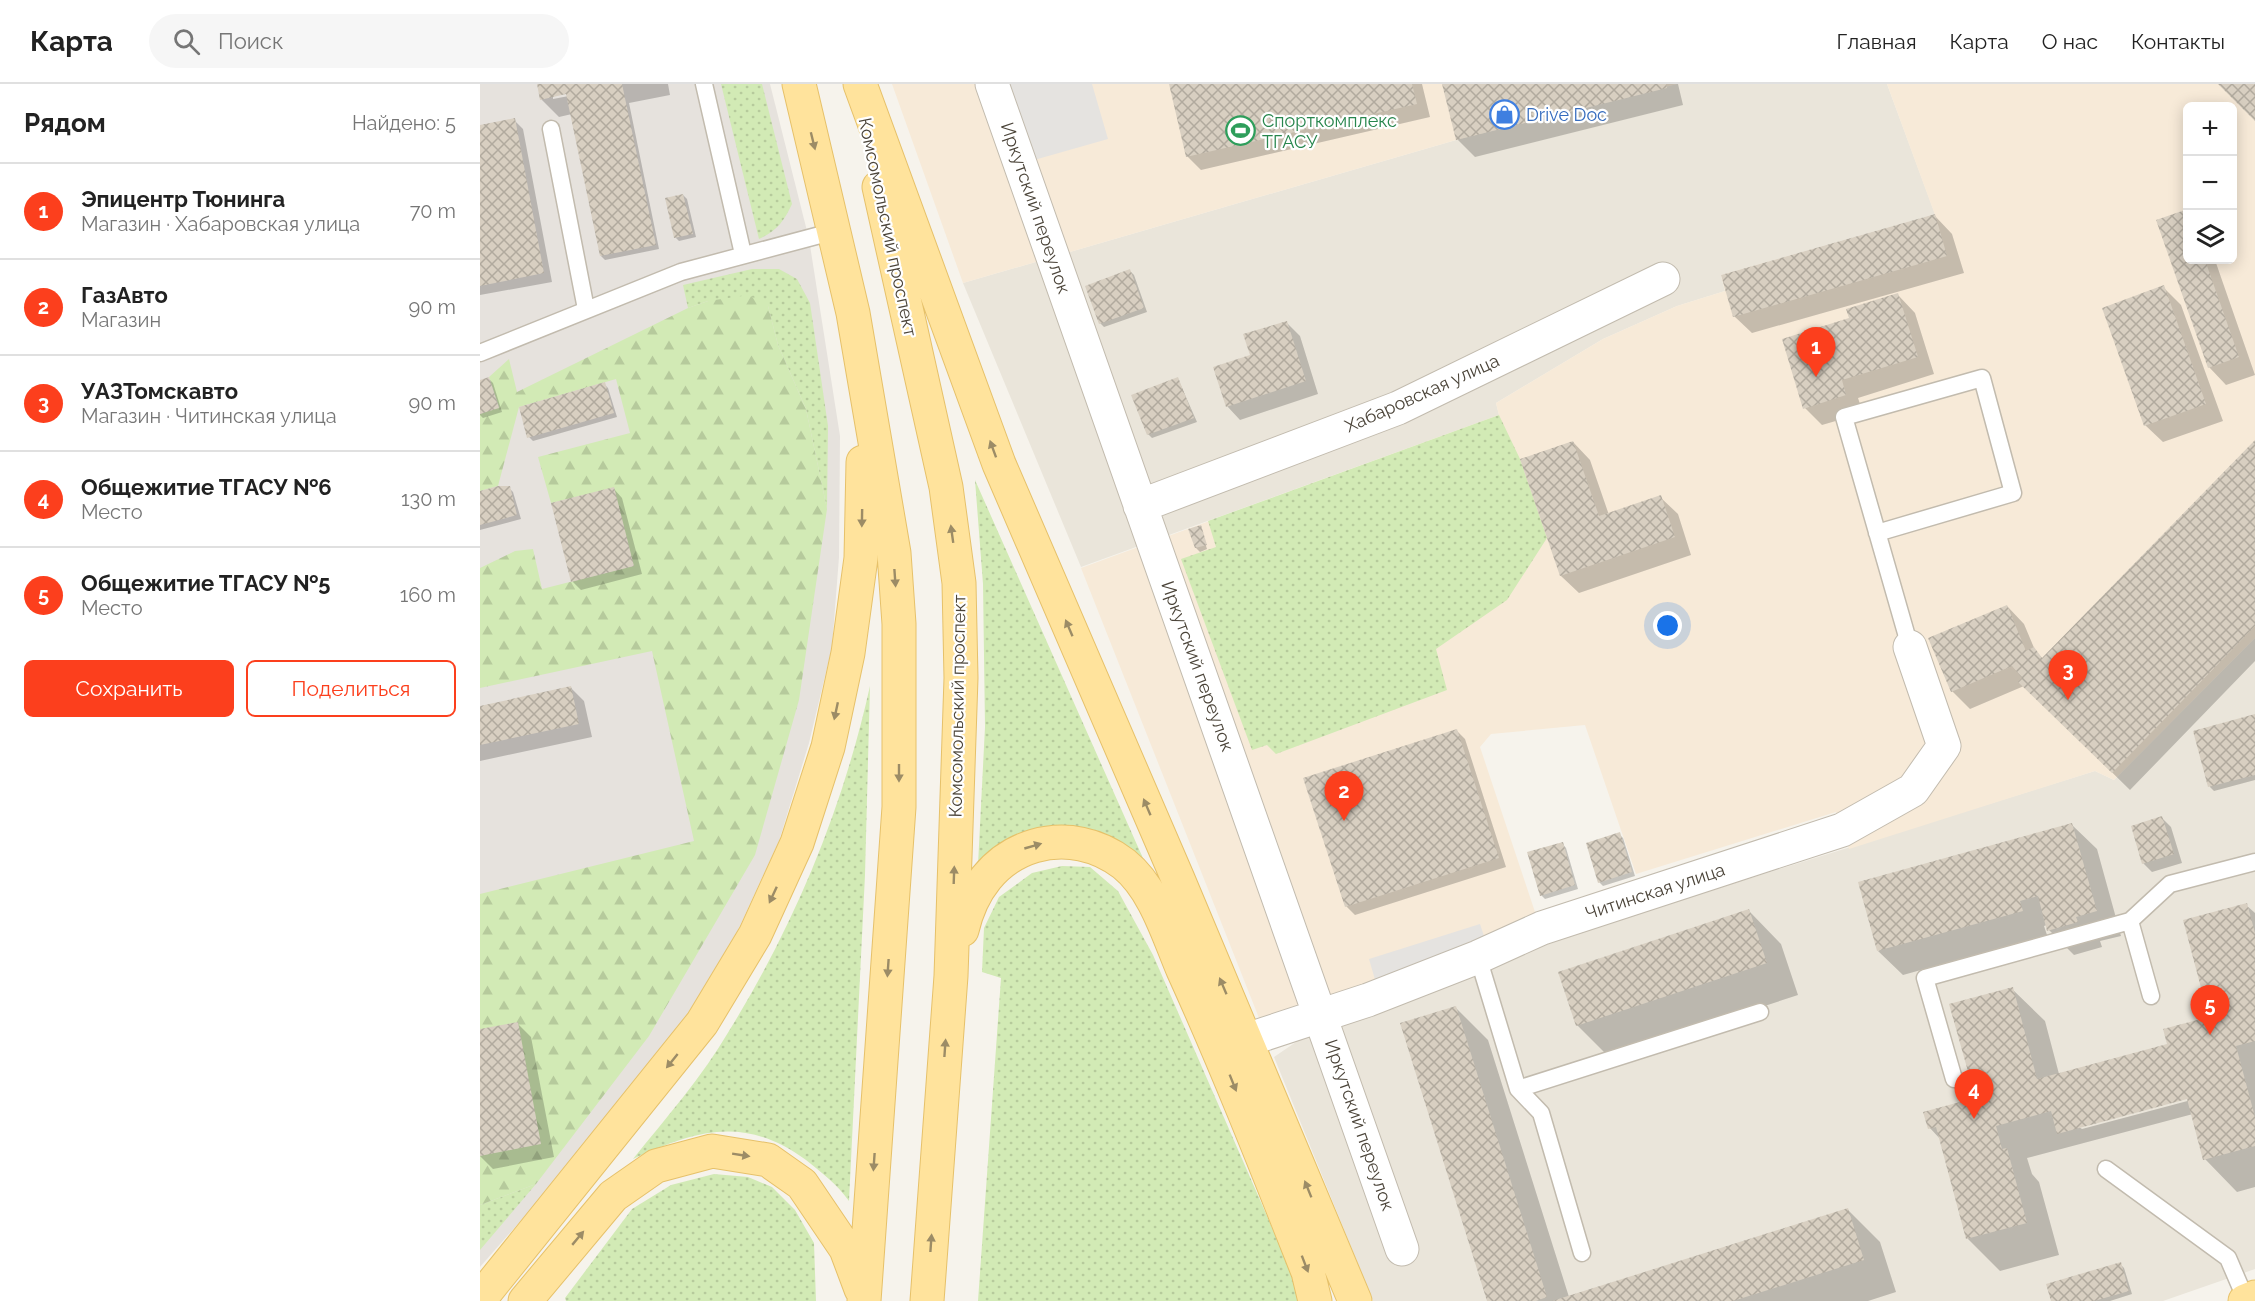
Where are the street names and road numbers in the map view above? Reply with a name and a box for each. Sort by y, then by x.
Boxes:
street label: Комсомольский проспект [855,116,922,339]
street label: Иркутский переулок [997,119,1075,297]
street label: Хабаровская улица [1342,350,1502,436]
street label: Иркутский переулок [1157,578,1239,754]
street label: Комсомольский проспект [945,594,969,818]
street label: Читинская улица [1583,859,1727,923]
street label: Иркутский переулок [1321,1036,1399,1214]

